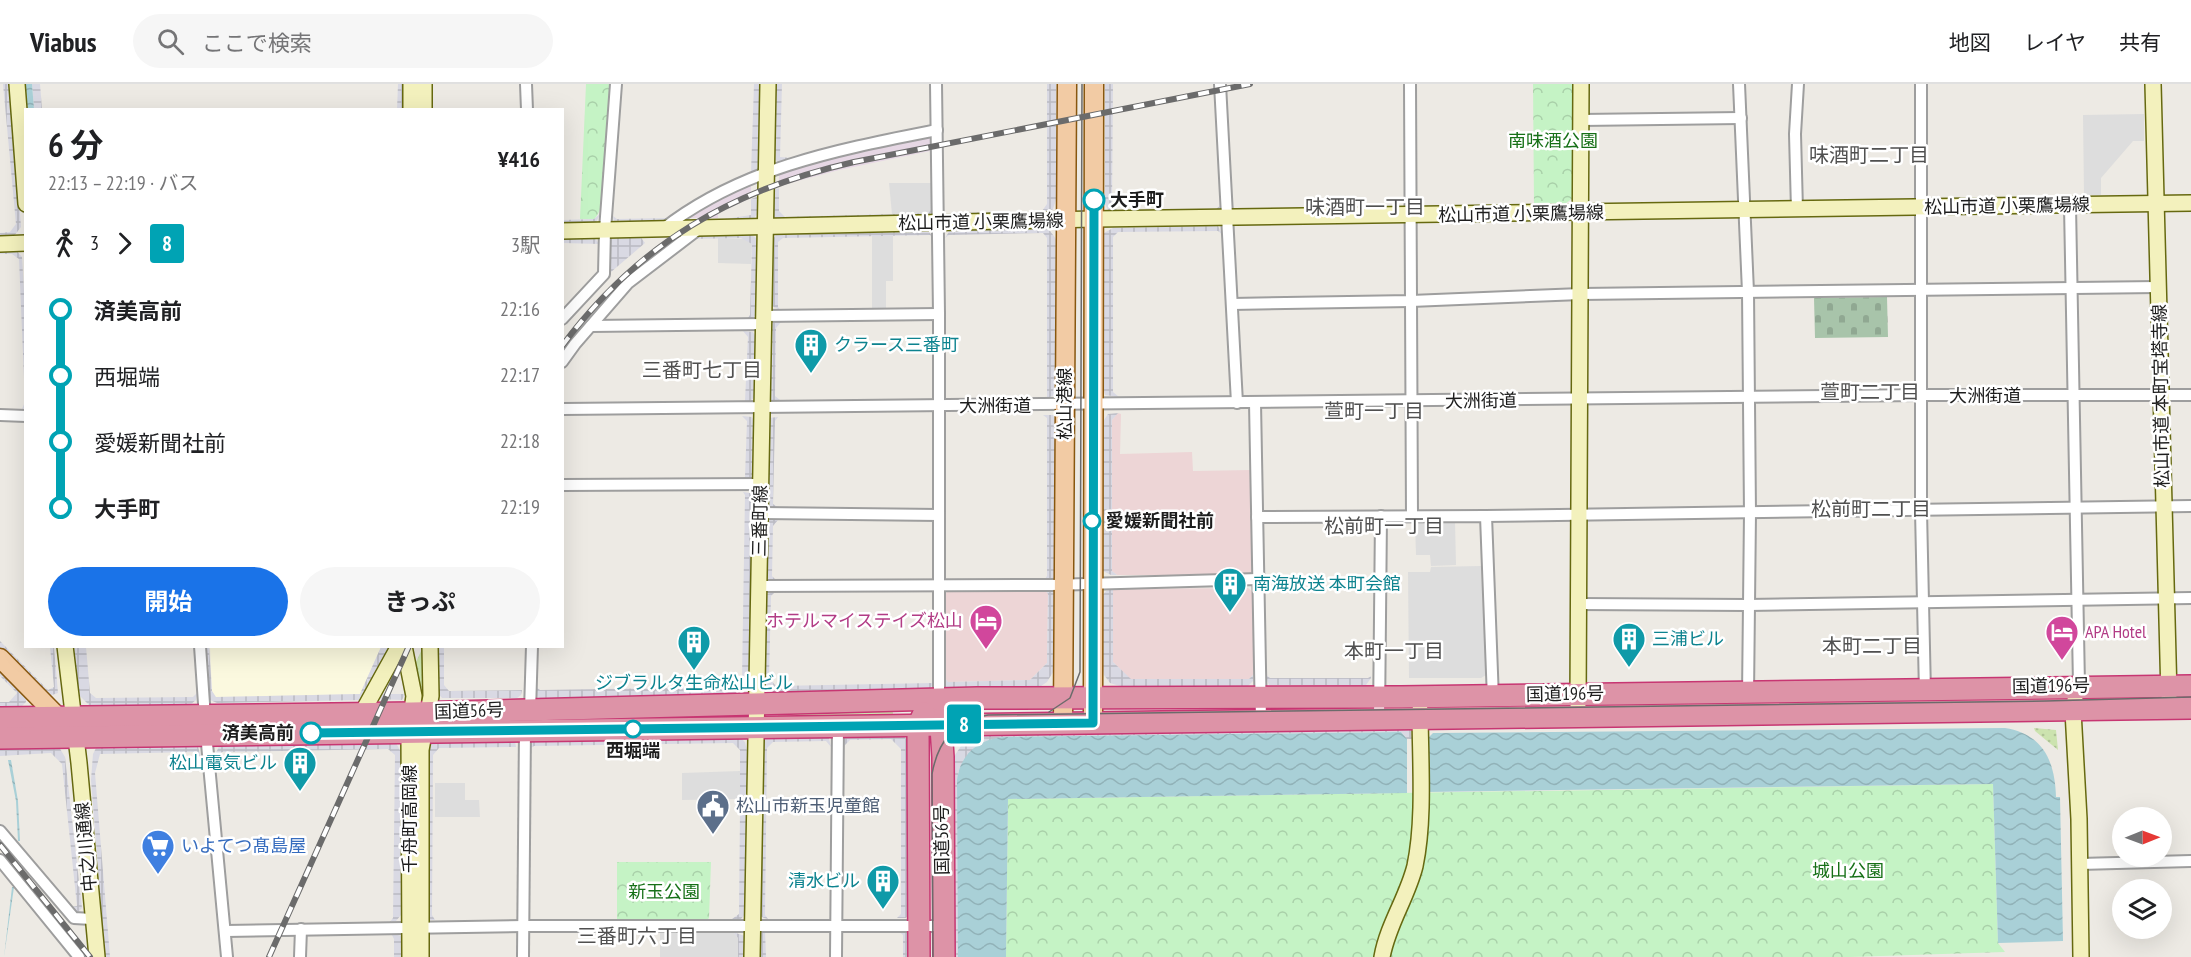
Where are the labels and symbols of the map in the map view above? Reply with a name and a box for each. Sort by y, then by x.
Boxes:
park label: 南味酒公園 [1508,129,1598,152]
district label: 味酒町二丁目 [1809,142,1929,168]
place label: 大手町 [1110,188,1164,211]
marker: 大手町 [1083,189,1105,211]
street label: 松山市道 小栗鷹場線 [1924,193,2090,218]
district label: 味酒町一丁目 [1305,194,1425,220]
street label: 松山市道 小栗鷹場線 [1438,201,1604,226]
street label: 松山市道 小栗鷹場線 [898,209,1064,234]
street label: 松山市道 本町宝塔寺線 [2147,304,2174,488]
building icon: クラース三番町 [793,327,829,374]
place label: クラース三番町 [834,333,959,356]
district label: 三番町七丁目 [642,357,762,383]
street label: 松山港線 [1053,368,1076,440]
district label: 萱町二丁目 [1820,379,1920,405]
street label: 大洲街道 [1949,384,2021,407]
street label: 大洲街道 [1445,388,1517,413]
street label: 大洲街道 [959,394,1031,417]
district label: 萱町一丁目 [1324,398,1424,424]
street label: 三番町線 [747,485,772,557]
district label: 松前町二丁目 [1811,496,1931,522]
place label: 愛媛新聞社前 [1106,509,1214,532]
marker: 愛媛新聞社前 [1083,512,1101,530]
district label: 松前町一丁目 [1324,513,1444,539]
building icon: 南海放送 本町会館 [1212,566,1248,613]
place label: 南海放送 本町会館 [1253,572,1401,595]
hotel icon: ホテルマイステイズ松山 [968,603,1004,650]
place label: ホテルマイステイズ松山 [766,609,963,632]
hotel icon: APA Hotel [2044,614,2080,661]
place label: APA Hotel [2085,620,2147,643]
building icon: 三浦ビル [1611,621,1647,668]
building icon: ジブラルタ生命松山ビル [676,624,712,671]
place label: 三浦ビル [1652,627,1724,650]
district label: 本町二丁目 [1822,633,1922,659]
district label: 本町一丁目 [1344,638,1444,664]
place label: ジブラルタ生命松山ビル [595,671,793,694]
street label: 国道196号 [2012,673,2090,698]
street label: 国道196号 [1526,681,1604,706]
street label: 国道56号 [434,698,504,723]
line badge: 8 [944,704,984,744]
marker: 西堀端 [624,720,642,738]
place label: 済美高前 [222,721,294,744]
marker: 済美高前 [300,722,322,744]
place label: 西堀端 [606,739,660,762]
building icon: 松山電気ビル [282,745,318,792]
place label: 松山電気ビル [169,751,277,774]
street label: 千舟町高岡線 [398,765,421,873]
public building icon: 松山市新玉児童館 [695,788,731,835]
place label: 松山市新玉児童館 [736,794,880,817]
street label: 中之川通線 [70,801,101,893]
street label: 国道56号 [929,805,954,875]
north arrow [2112,807,2172,867]
supermarket icon: いよてつ髙島屋 [140,828,176,875]
place label: いよてつ髙島屋 [181,834,306,857]
park label: 城山公園 [1812,859,1884,882]
building icon: 清水ビル [865,863,901,910]
place label: 清水ビル [788,869,860,892]
park label: 新玉公園 [628,880,700,903]
district label: 三番町六丁目 [577,923,697,949]

